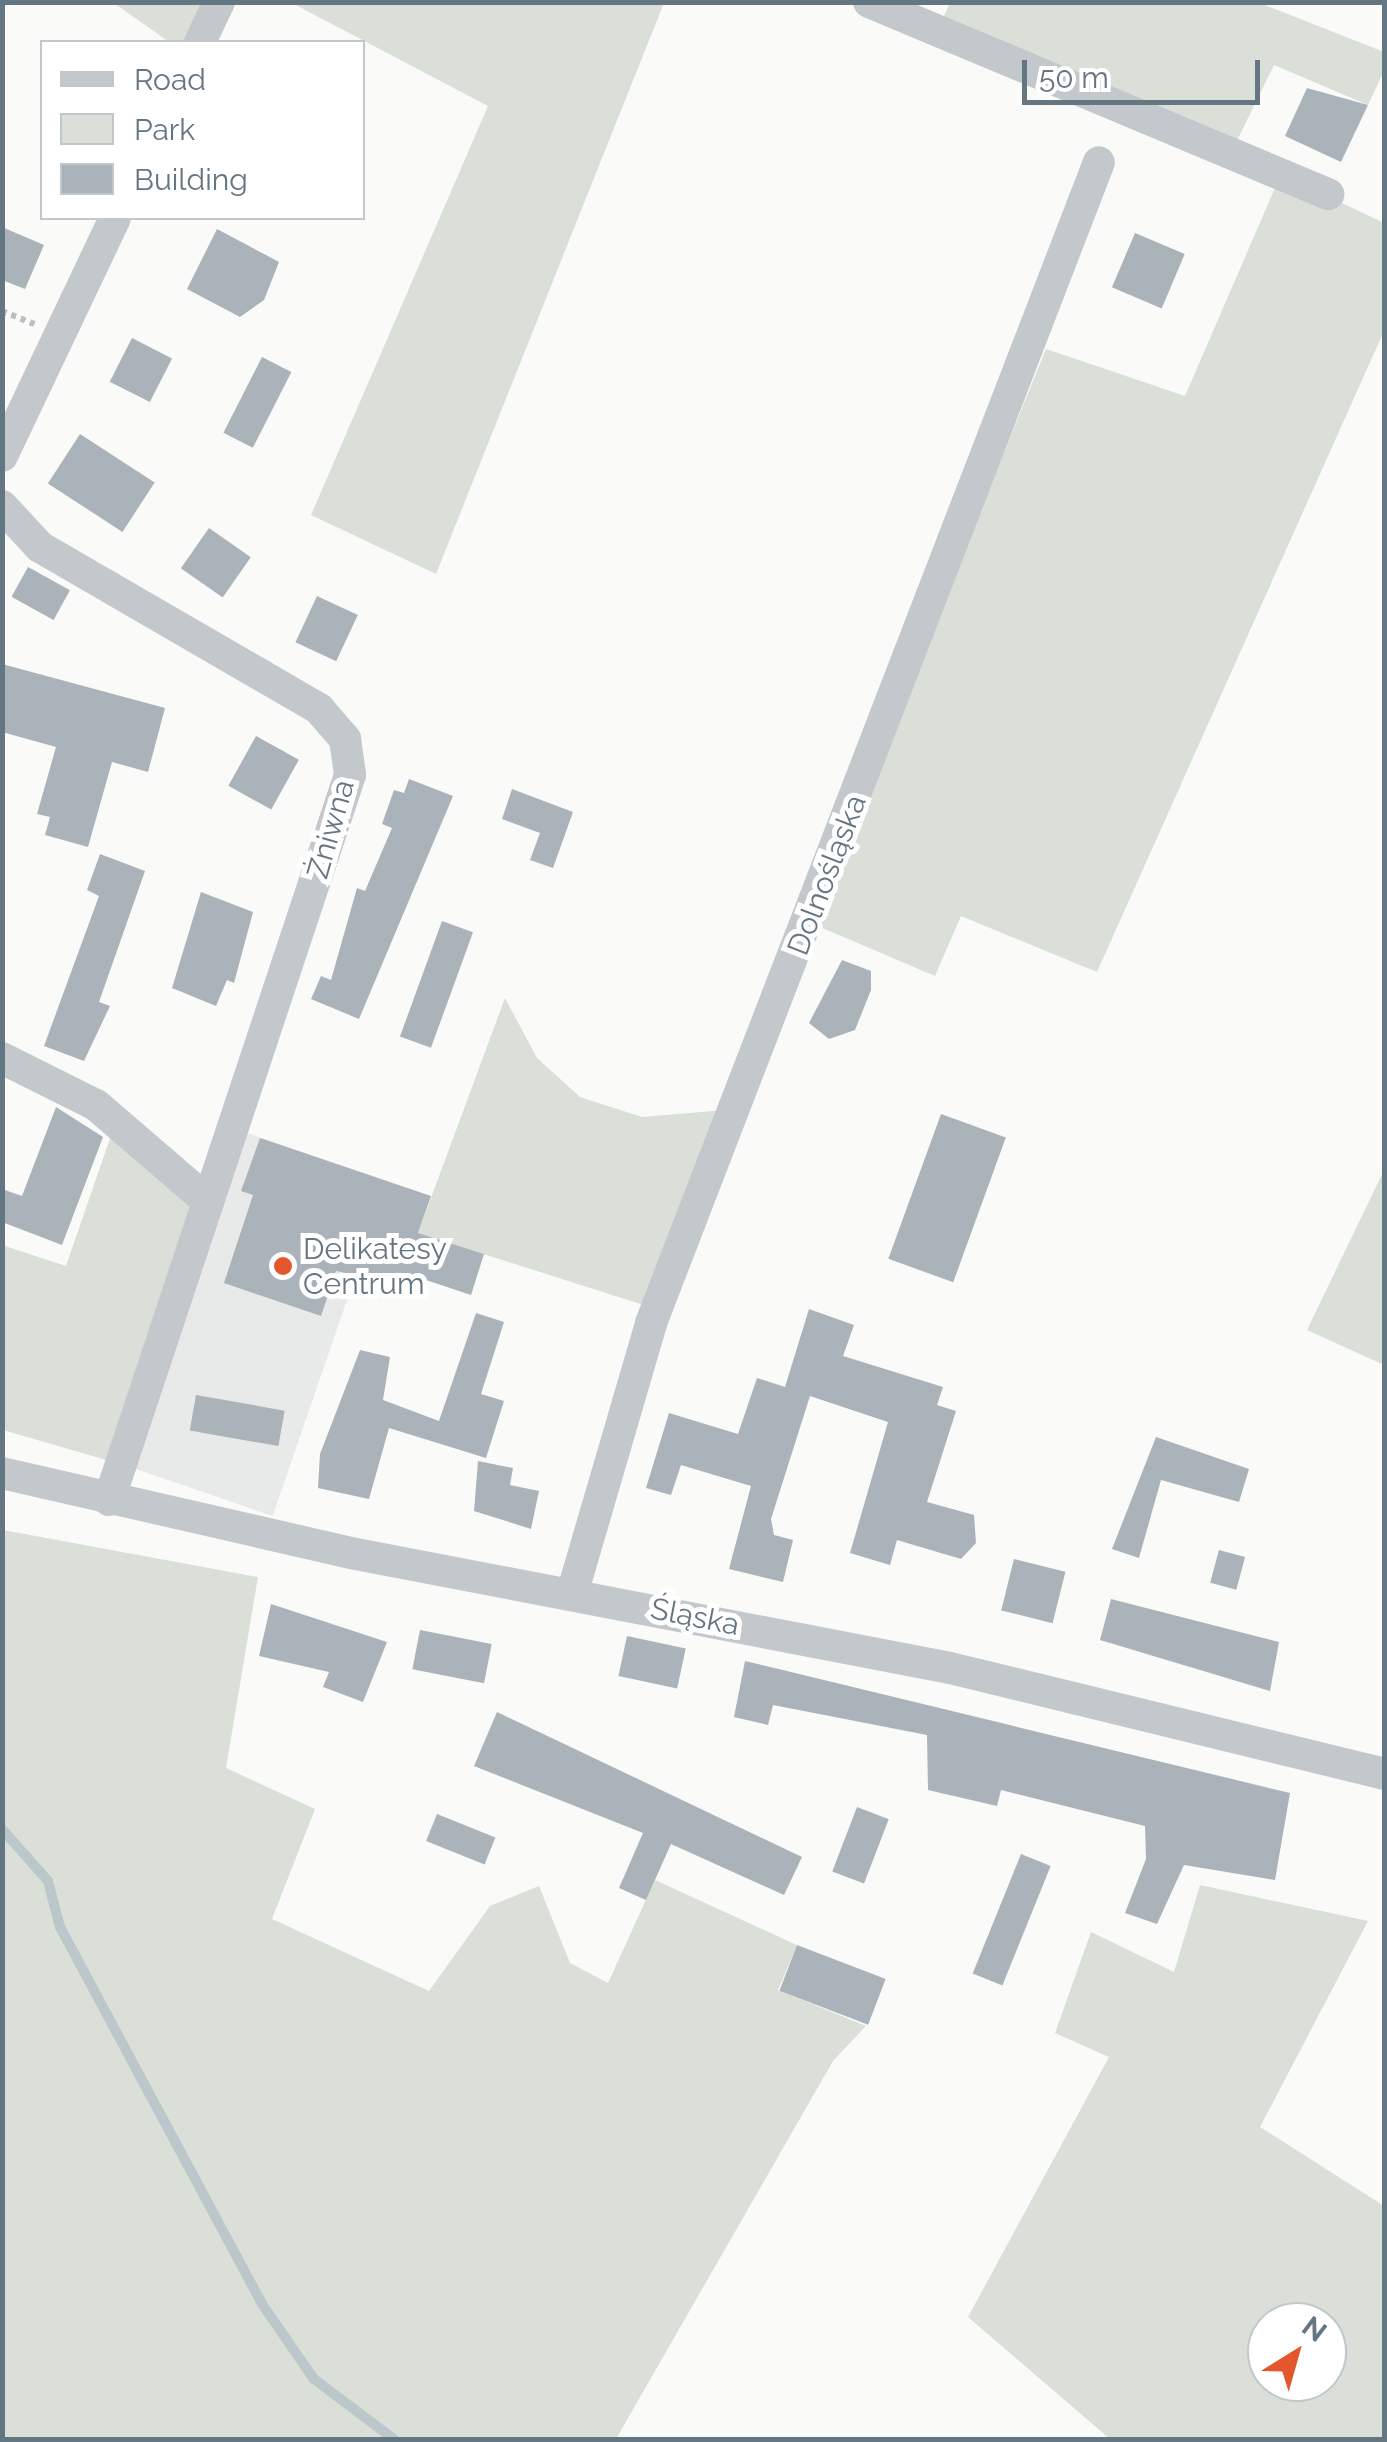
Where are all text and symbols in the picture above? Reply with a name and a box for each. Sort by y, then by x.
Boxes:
legend [40,40,365,220]
scale bar [1027,40,1264,102]
text: 50 m [1039,60,1109,95]
text: Road [134,62,206,97]
text: Park [134,112,195,147]
text: Building [134,162,248,197]
street label: Żniwna [300,776,362,882]
street label: Dolnośląska [780,790,874,960]
place label: Delikatesy Centrum [303,1231,447,1302]
marker: Delikatesy Centrum [272,1255,294,1277]
street label: Śląska [648,1591,742,1643]
north arrow [1247,2302,1347,2402]
text: N [1296,2310,1333,2349]

